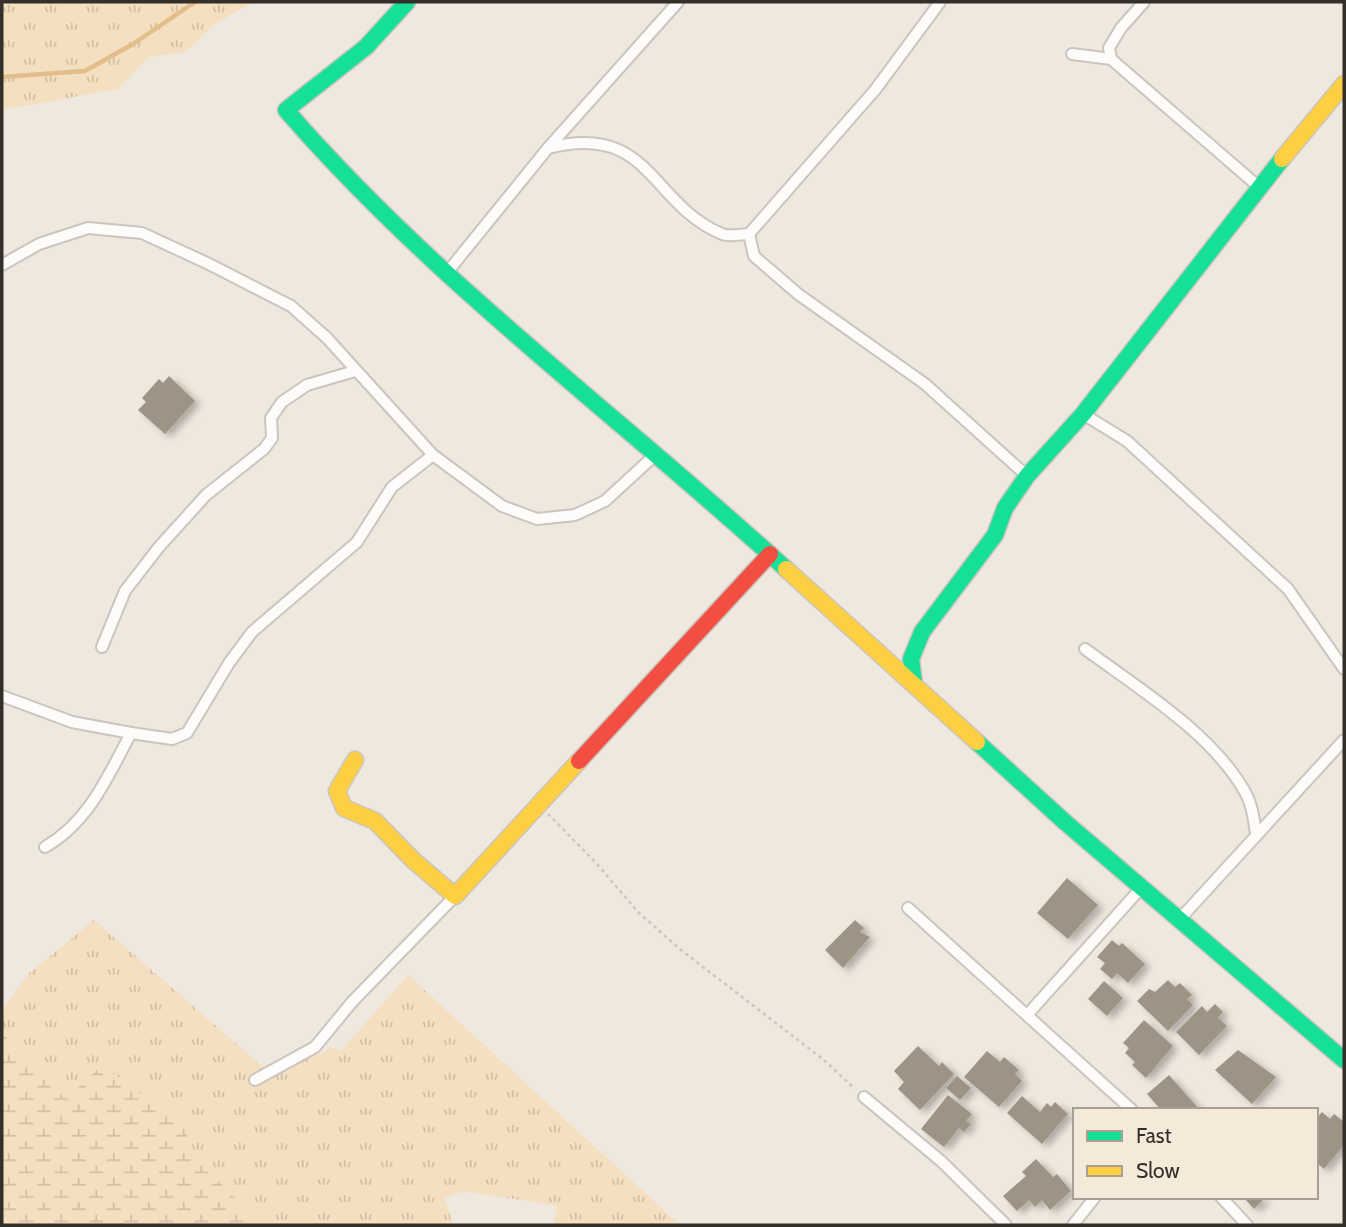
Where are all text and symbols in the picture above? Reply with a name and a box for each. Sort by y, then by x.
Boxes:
legend [1073,1108,1318,1199]
text: Fast [1136,1123,1172,1148]
text: Slow [1136,1158,1180,1183]

